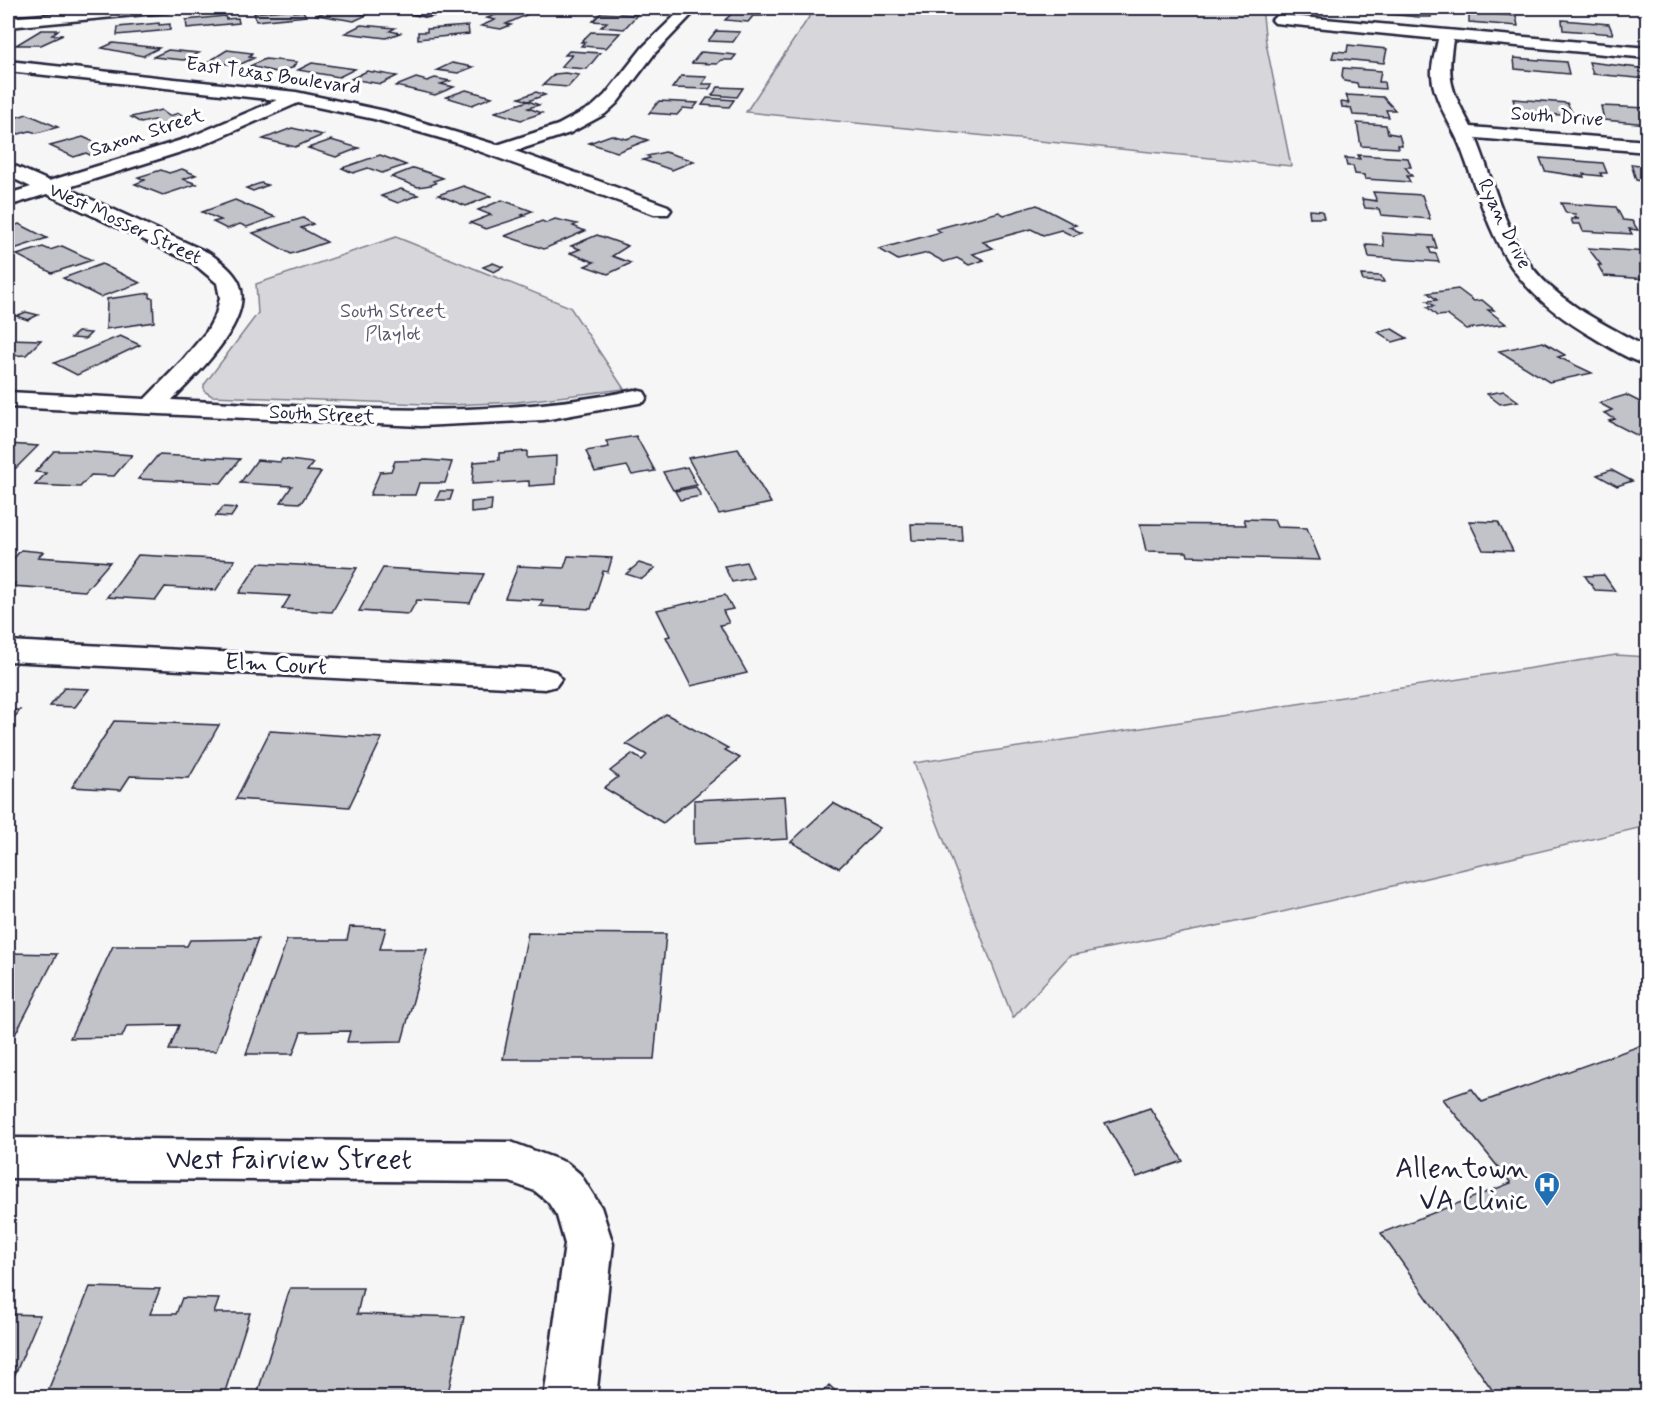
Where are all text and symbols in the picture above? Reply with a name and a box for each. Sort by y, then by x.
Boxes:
street label: East Texas Boulevard [184,50,362,102]
street label: South Drive [1510,100,1604,134]
street label: Saxon Street [87,102,208,164]
street label: Ryan Drive [1471,174,1537,274]
street label: West Mosser Street [44,177,206,271]
park label: South Street Playlot [340,298,446,348]
street label: South Street [268,399,376,431]
street label: Elm Court [224,647,328,683]
street label: West Fairview Street [166,1142,412,1179]
place label: Allentown VA Clinic [1395,1151,1528,1220]
hospital icon: Allentown VA Clinic [1532,1170,1562,1208]

